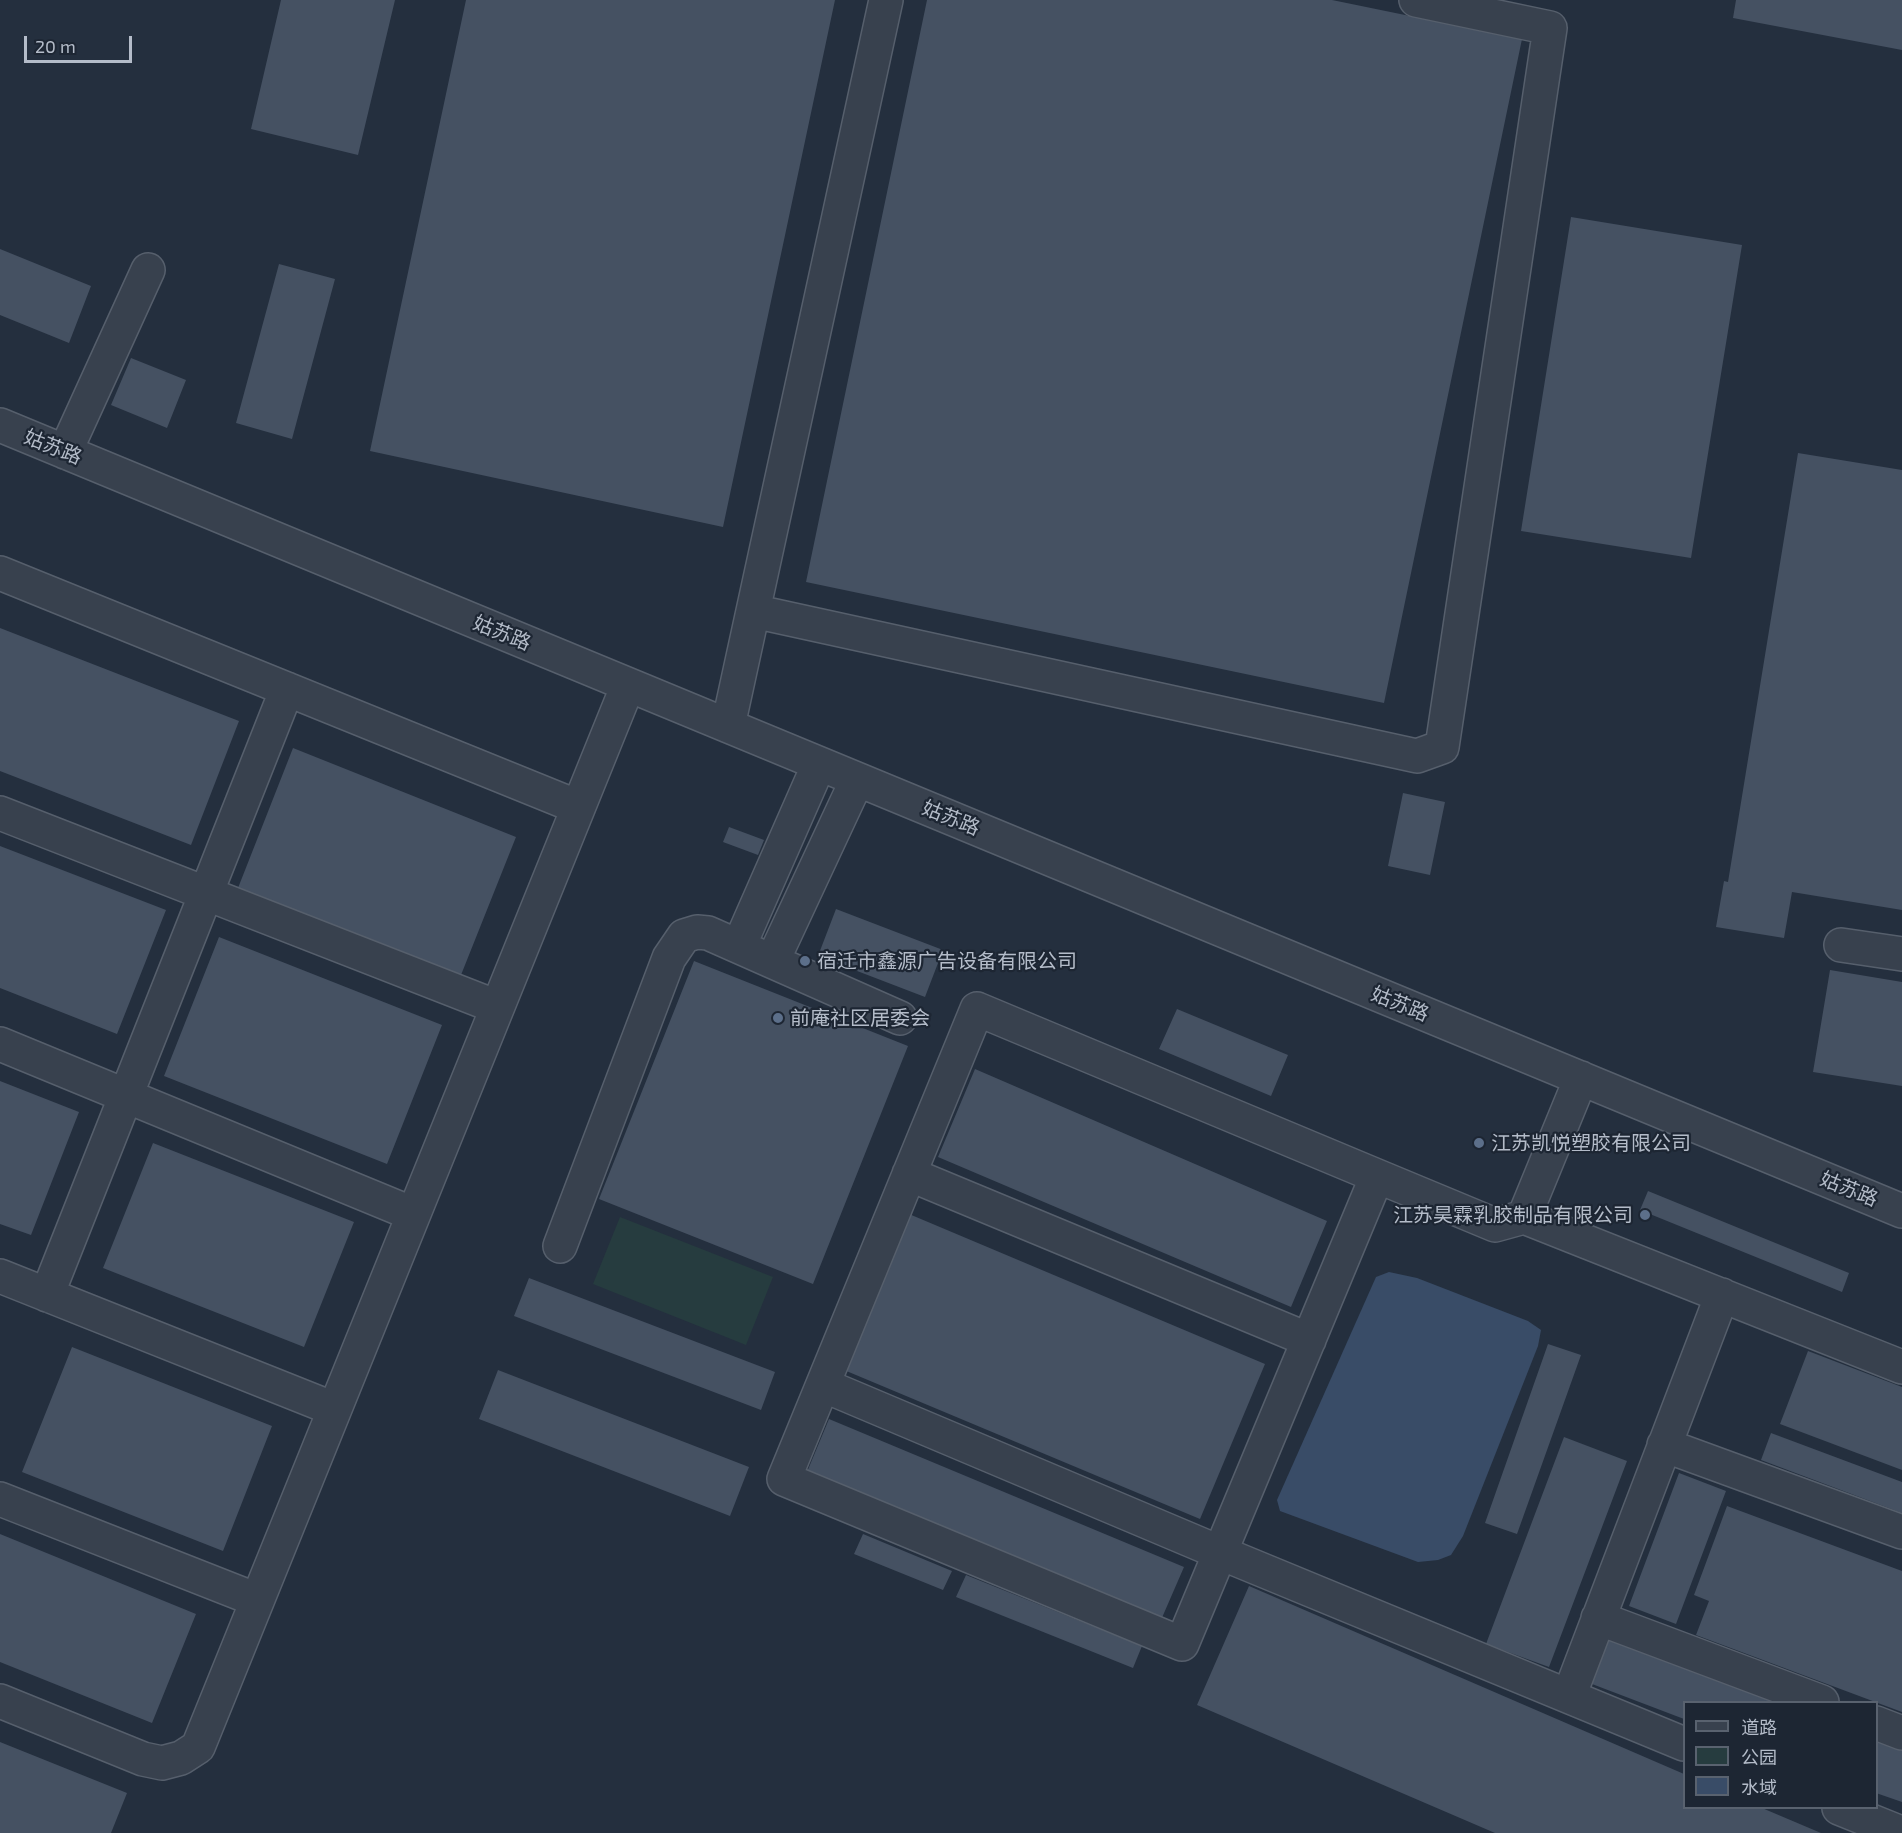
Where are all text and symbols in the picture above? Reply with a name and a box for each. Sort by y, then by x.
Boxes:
scale bar [27,24,135,62]
text: 20 m [35,35,76,57]
street label: 姑苏路 [21,425,85,469]
street label: 姑苏路 [470,611,534,655]
street label: 姑苏路 [919,796,983,840]
place label: 宿迁市鑫源广告设备有限公司 [817,949,1077,973]
marker: 宿迁市鑫源广告设备有限公司 [798,954,812,968]
street label: 姑苏路 [1368,982,1432,1026]
place label: 前庵社区居委会 [790,1006,930,1030]
marker: 前庵社区居委会 [771,1011,785,1025]
place label: 江苏凯悦塑胶有限公司 [1491,1131,1691,1155]
marker: 江苏凯悦塑胶有限公司 [1472,1136,1486,1150]
street label: 姑苏路 [1817,1167,1881,1211]
place label: 江苏昊霖乳胶制品有限公司 [1393,1203,1633,1227]
marker: 江苏昊霖乳胶制品有限公司 [1638,1208,1652,1222]
legend [1683,1701,1878,1809]
text: 道路 [1741,1716,1777,1738]
text: 公园 [1741,1746,1777,1768]
text: 水域 [1741,1776,1777,1798]

